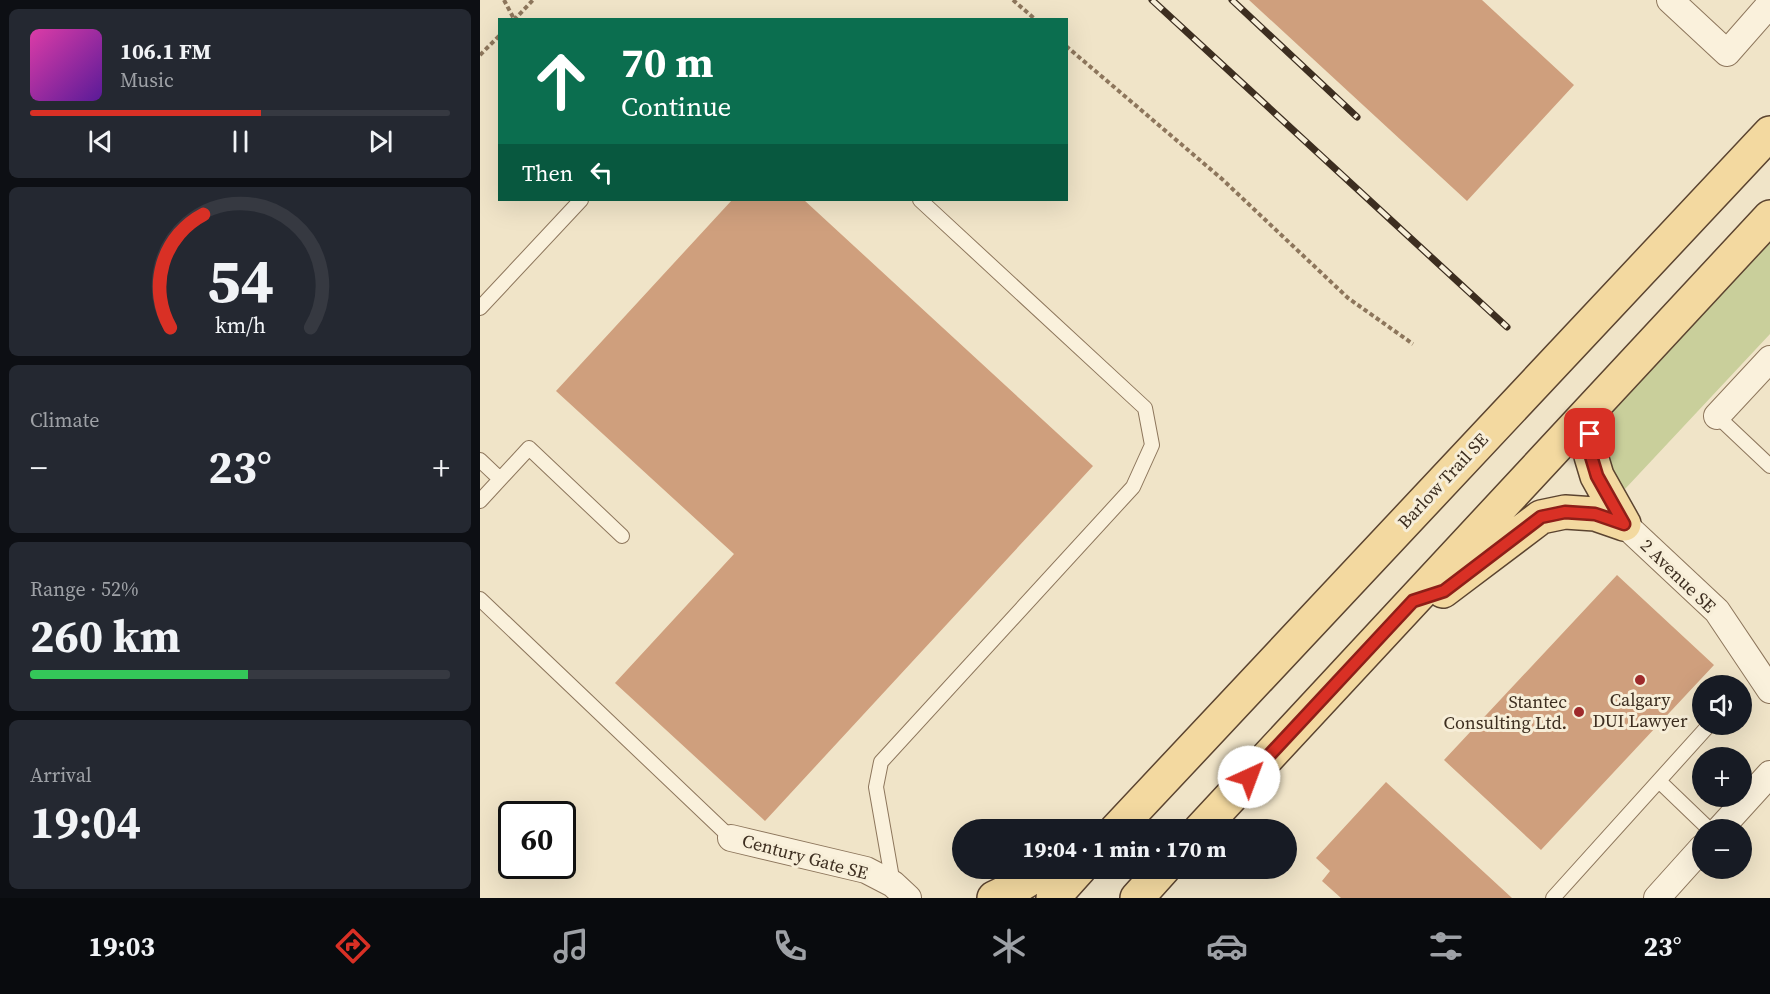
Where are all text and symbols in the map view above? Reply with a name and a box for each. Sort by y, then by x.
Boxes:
text: 70 m [621,33,714,91]
text: 106.1 FM [120,36,211,66]
icon: ahead [522,42,600,120]
text: Music [120,66,174,94]
text: Continue [621,88,731,125]
icon: previous [84,125,117,158]
icon: pause [224,125,257,158]
icon: next [364,125,397,158]
icon: left [585,156,618,189]
text: Then [522,158,573,188]
text: 54 [206,237,274,323]
text: km/h [214,312,266,341]
text: Climate [30,406,99,434]
pin [1564,408,1615,459]
icon: arrive [1573,417,1606,450]
street label: Barlow Trail SE [1392,427,1494,534]
text: 23° [208,436,272,498]
text: − [30,445,48,490]
text: + [432,445,450,490]
street label: 2 Avenue SE [1635,533,1722,618]
text: Range · 52% [30,575,139,603]
text: 260 km [30,605,181,667]
marker: Calgary DUI Lawyer [1633,673,1647,687]
map controls [1692,675,1752,879]
button: sound [1692,675,1752,735]
place label: Calgary DUI Lawyer [1592,687,1688,733]
place label: Stantec Consulting Ltd. [1444,689,1567,735]
marker: Stantec Consulting Ltd. [1572,705,1586,719]
position arrow [1217,745,1281,809]
button: + [1692,747,1752,807]
text: Arrival [30,761,92,789]
text: 19:04 [30,791,141,853]
speed limit sign: 60 [498,801,576,879]
button: − [1692,819,1752,879]
street label: Century Gate SE [739,828,871,885]
text: 19:04 · 1 min · 170 m [1023,834,1226,864]
icon: directions [332,925,374,967]
icon: music [550,925,592,967]
icon: phone [769,925,811,967]
icon: climate [988,925,1030,967]
icon: car [1206,925,1248,967]
icon: filters [1425,925,1467,967]
text: 19:03 [88,928,155,965]
text: 23° [1643,928,1682,965]

